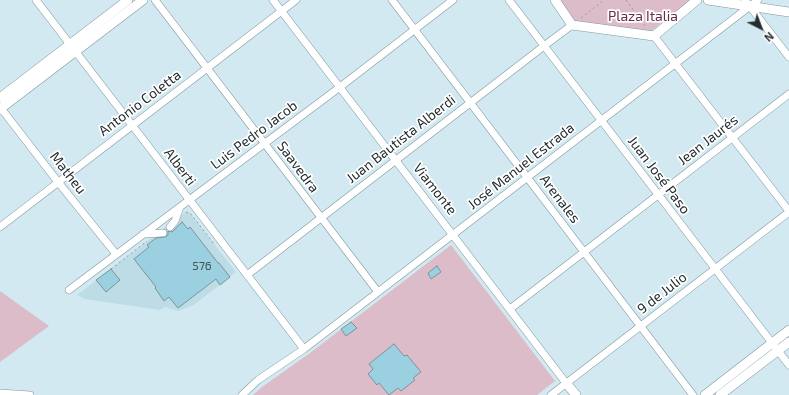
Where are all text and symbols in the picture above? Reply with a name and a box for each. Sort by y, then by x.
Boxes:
park label: Plaza Italia [608,8,678,24]
north arrow [741,8,781,48]
text: N [762,30,777,45]
street label: Antonio Coletta [96,67,184,139]
street label: Juan Bautista Alberdi [343,91,459,187]
street label: Luis Pedro Jacob [207,97,301,173]
street label: Jean Jaurés [675,111,741,169]
street label: José Manuel Estrada [464,119,578,213]
street label: Juan José Paso [624,133,694,217]
street label: Saavedra [273,138,323,196]
street label: Alberti [160,145,200,189]
street label: Matheu [46,149,90,197]
street label: Viamonte [410,160,460,218]
street label: Arenales [536,171,584,227]
house number: 576 [192,259,212,273]
street label: 9 de Julio [634,268,690,318]

